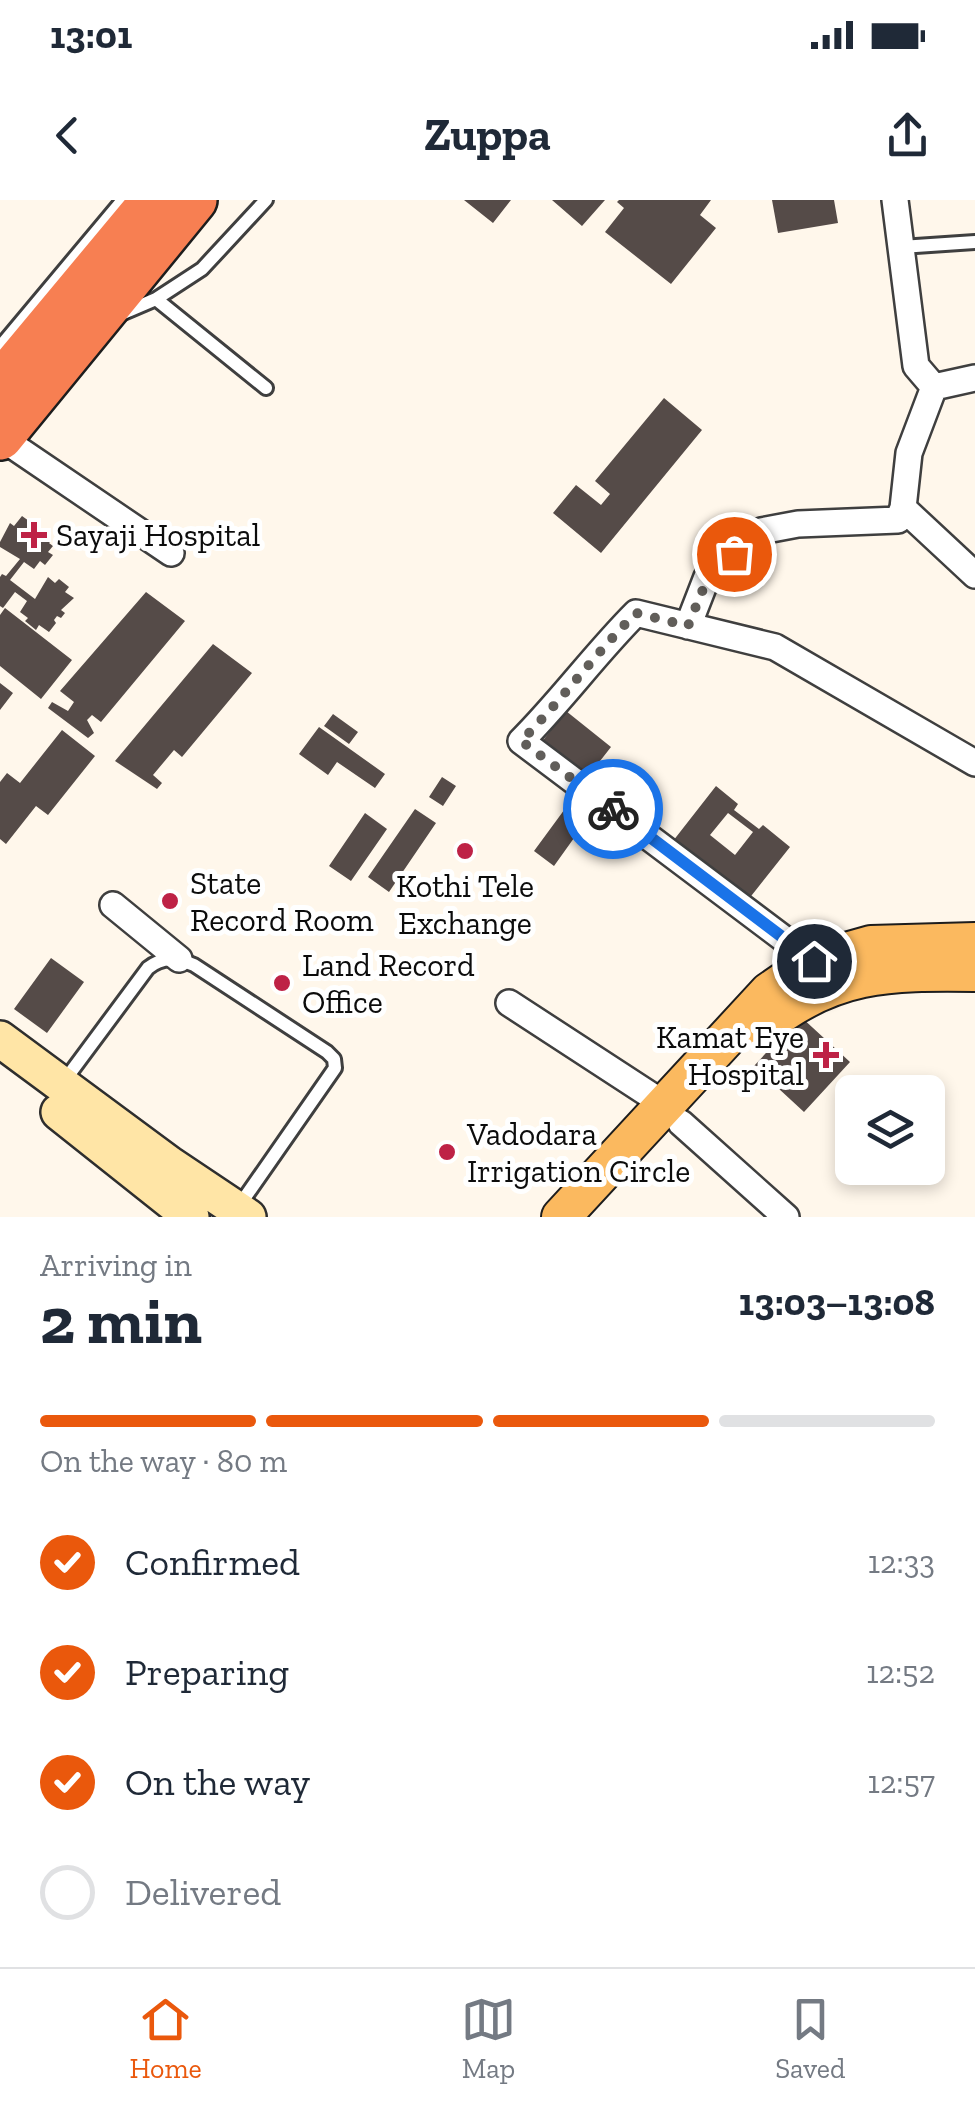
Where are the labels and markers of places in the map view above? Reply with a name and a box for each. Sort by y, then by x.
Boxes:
pin [692,512,777,597]
place label: Sayaji Hospital [56,516,260,554]
marker: Sayaji Hospital [21,522,47,548]
marker: Kothi Tele Exchange [454,840,476,862]
place label: State Record Room [190,864,374,939]
place label: Kothi Tele Exchange [396,867,534,942]
marker: State Record Room [159,890,181,912]
pin [772,919,857,1004]
place label: Land Record Office [302,946,475,1021]
marker: Land Record Office [271,972,293,994]
place label: Kamat Eye Hospital [656,1018,804,1093]
marker: Kamat Eye Hospital [813,1042,839,1068]
place label: Vadodara Irrigation Circle [466,1115,690,1190]
marker: Vadodara Irrigation Circle [436,1141,458,1163]

